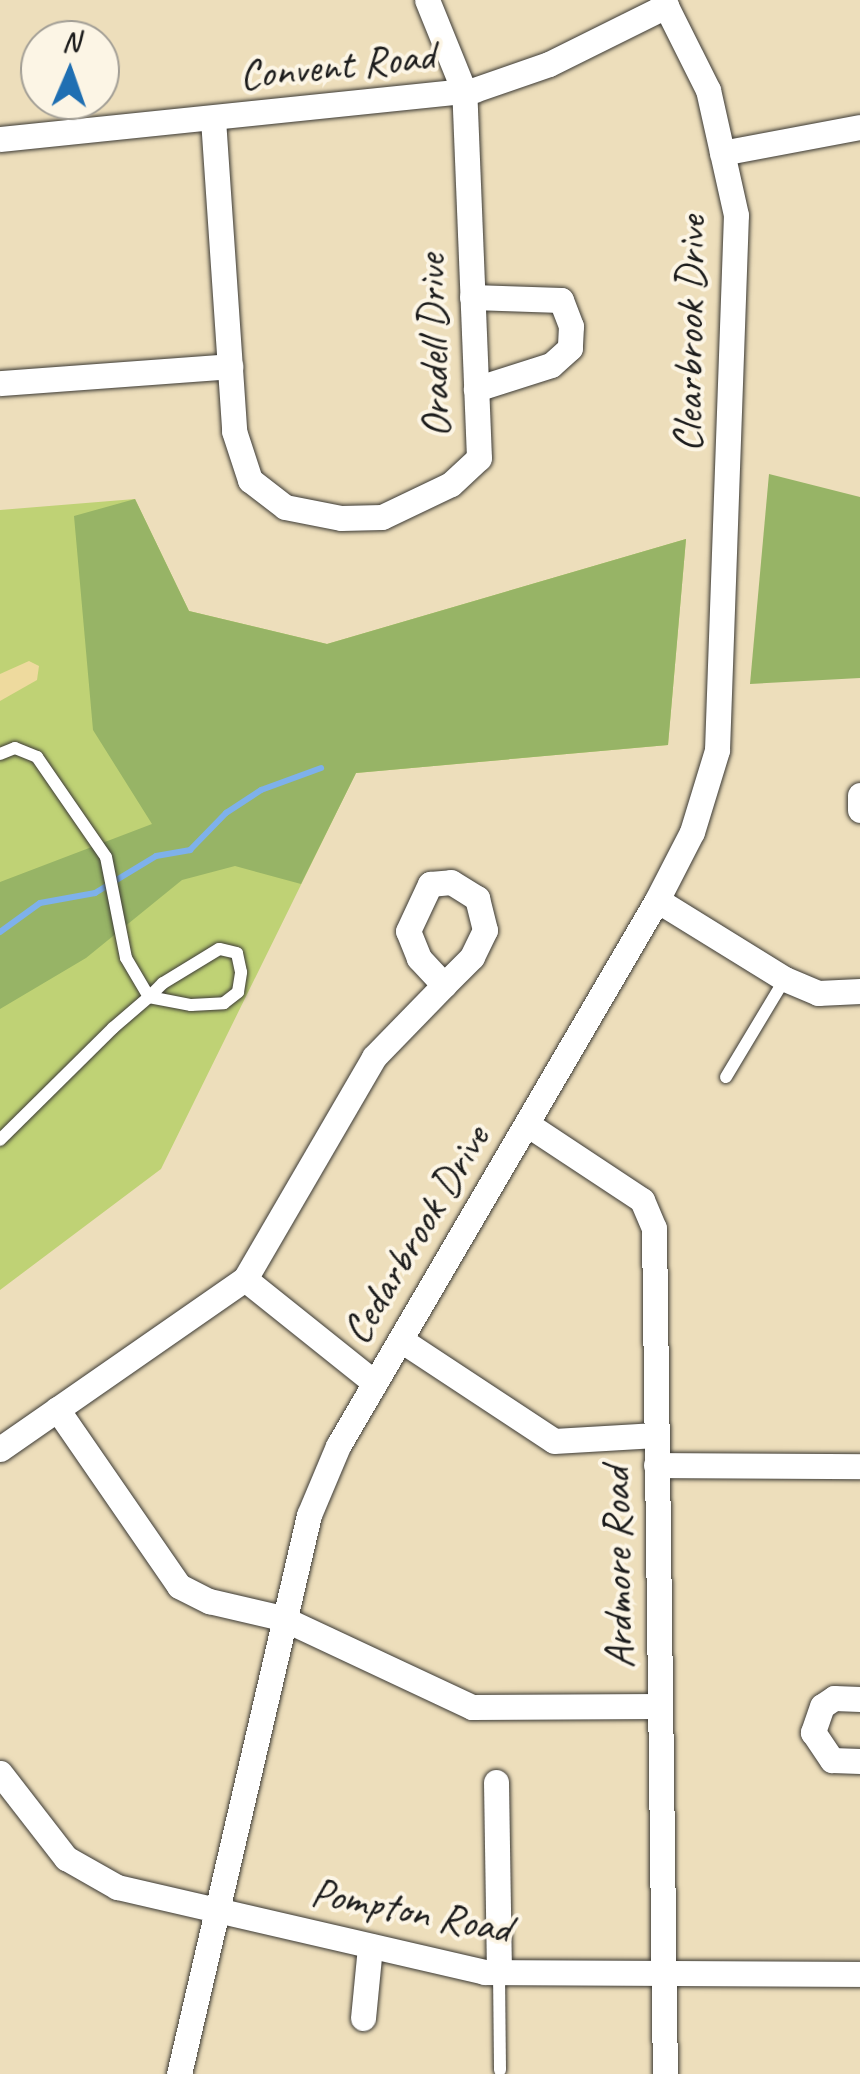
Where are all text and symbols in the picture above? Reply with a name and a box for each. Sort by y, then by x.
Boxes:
north arrow [20,20,120,120]
text: N [62,24,80,59]
street label: Convent Road [238,31,436,101]
street label: Clearbrook Drive [663,215,717,453]
street label: Oradell Drive [406,253,462,439]
street label: Cedarbrook Drive [331,1117,501,1353]
street label: Ardmore Road [591,1468,645,1668]
street label: Pompton Road [308,1867,514,1955]

